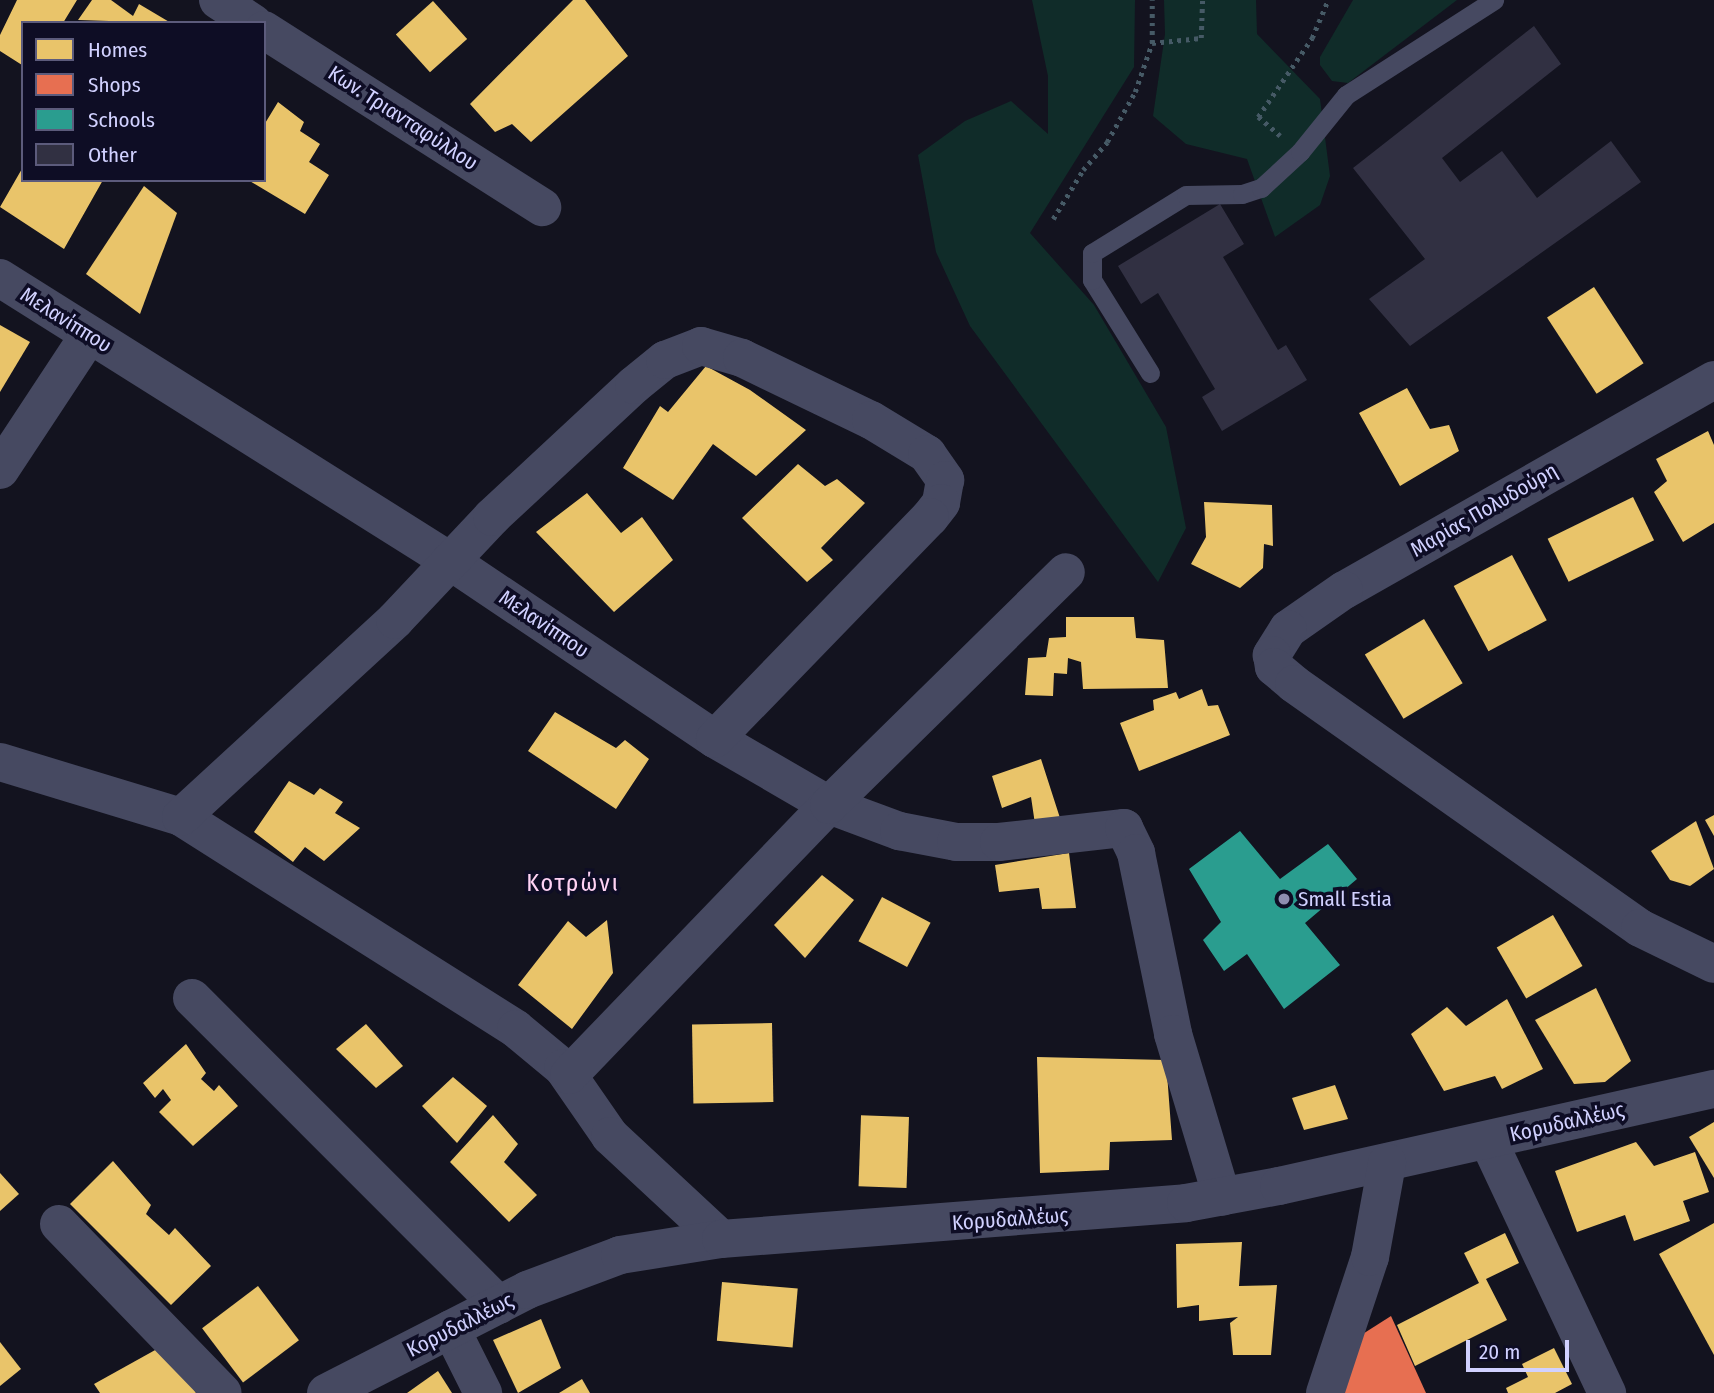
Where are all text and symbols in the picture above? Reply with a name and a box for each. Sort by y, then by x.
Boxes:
legend [21,21,266,182]
text: Homes [88,37,147,63]
street label: Κων. Τριανταφύλλου [324,60,482,176]
text: Shops [88,72,141,98]
text: Schools [88,107,155,133]
text: Other [88,142,137,168]
street label: Μελανίππου [16,282,116,358]
street label: Μαρίας Πολυδούρη [1406,458,1562,562]
street label: Μελανίππου [494,585,594,663]
district label: Κοτρώνι [527,870,619,898]
place label: Small Estia [1298,886,1392,912]
marker: Small Estia [1276,891,1292,907]
street label: Κορυδαλλέως [1507,1097,1627,1147]
street label: Κορυδαλλέως [951,1202,1069,1236]
street label: Κορυδαλλέως [402,1287,518,1363]
scale bar [1469,1326,1572,1370]
text: 20 m [1479,1339,1520,1365]

